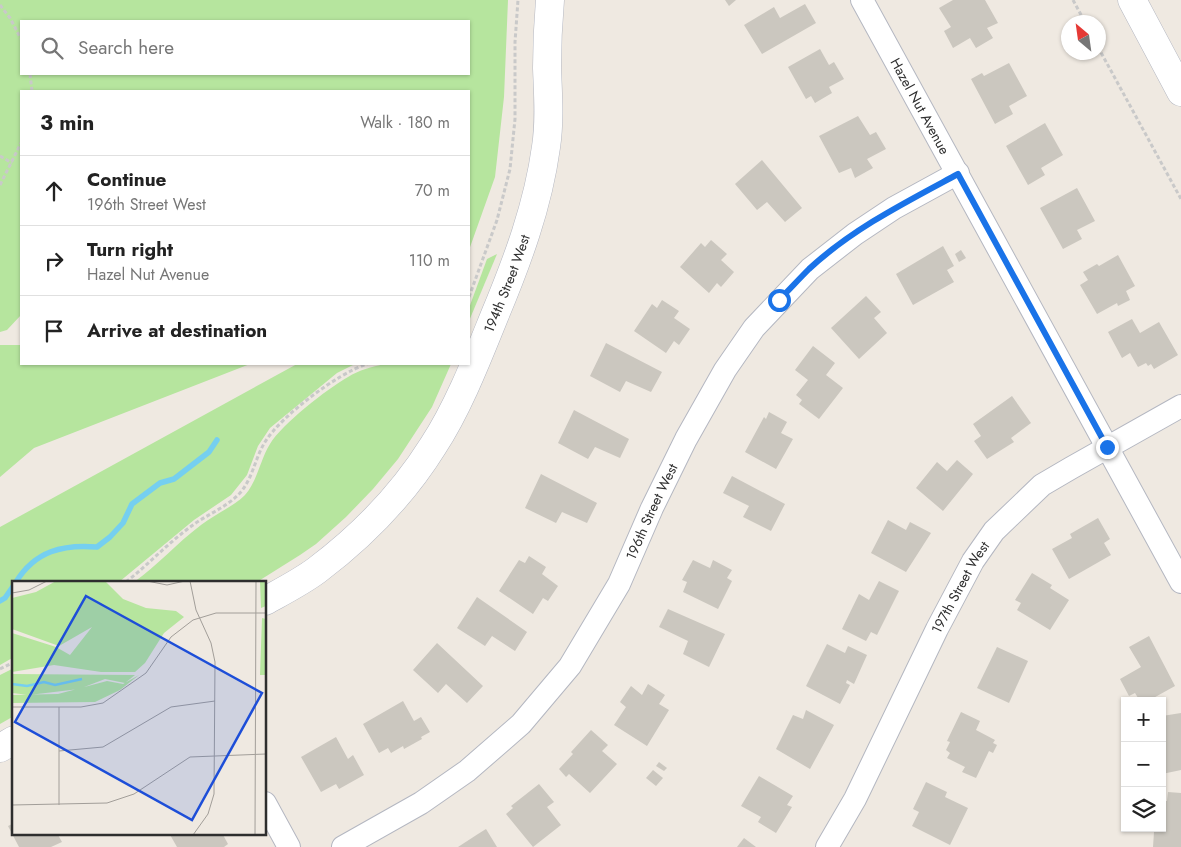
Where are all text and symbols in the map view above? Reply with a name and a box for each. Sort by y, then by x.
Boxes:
north arrow [1061,15,1106,60]
search box [20,20,470,75]
icon: search [38,34,66,62]
text: Search here [78,34,174,61]
street label: Hazel Nut Avenue [886,54,955,158]
text: 3 min [40,108,94,138]
text: Walk · 180 m [360,111,450,134]
text: Continue [87,166,166,193]
icon: ahead [40,177,68,205]
text: 70 m [415,179,450,202]
text: 196th Street West [87,193,206,216]
street label: 194th Street West [479,231,535,336]
text: Turn right [87,236,173,263]
icon: right [40,247,68,275]
text: 110 m [409,249,450,272]
text: Hazel Nut Avenue [87,263,209,286]
route start [768,289,791,312]
icon: arrive [40,317,68,345]
text: Arrive at destination [87,317,267,344]
route end [1096,436,1119,459]
street label: 196th Street West [621,459,683,563]
street label: 197th Street West [926,537,994,637]
inset map [12,581,266,834]
map controls [1121,697,1166,832]
button: + [1121,697,1166,742]
button: − [1121,742,1166,787]
button: layers [1121,787,1166,832]

